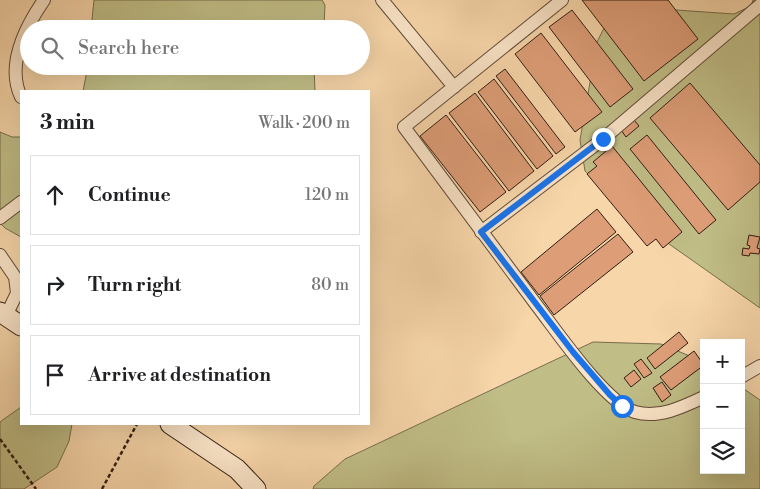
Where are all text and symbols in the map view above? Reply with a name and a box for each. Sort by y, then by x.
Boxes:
search box [20,20,370,75]
icon: search [38,34,66,62]
text: Search here [78,36,179,60]
text: 3 min [40,110,95,136]
text: Walk · 200 m [258,113,350,133]
route end [592,128,615,151]
icon: ahead [41,181,69,209]
text: Continue [88,183,171,207]
text: 120 m [305,185,349,205]
icon: right [41,271,69,299]
text: Turn right [88,273,181,297]
text: 80 m [311,275,349,295]
map controls [700,339,745,474]
button: + [700,339,745,384]
icon: arrive [41,361,69,389]
text: Arrive at destination [88,363,271,387]
button: − [700,384,745,429]
route start [611,395,634,418]
button: layers [700,429,745,474]

